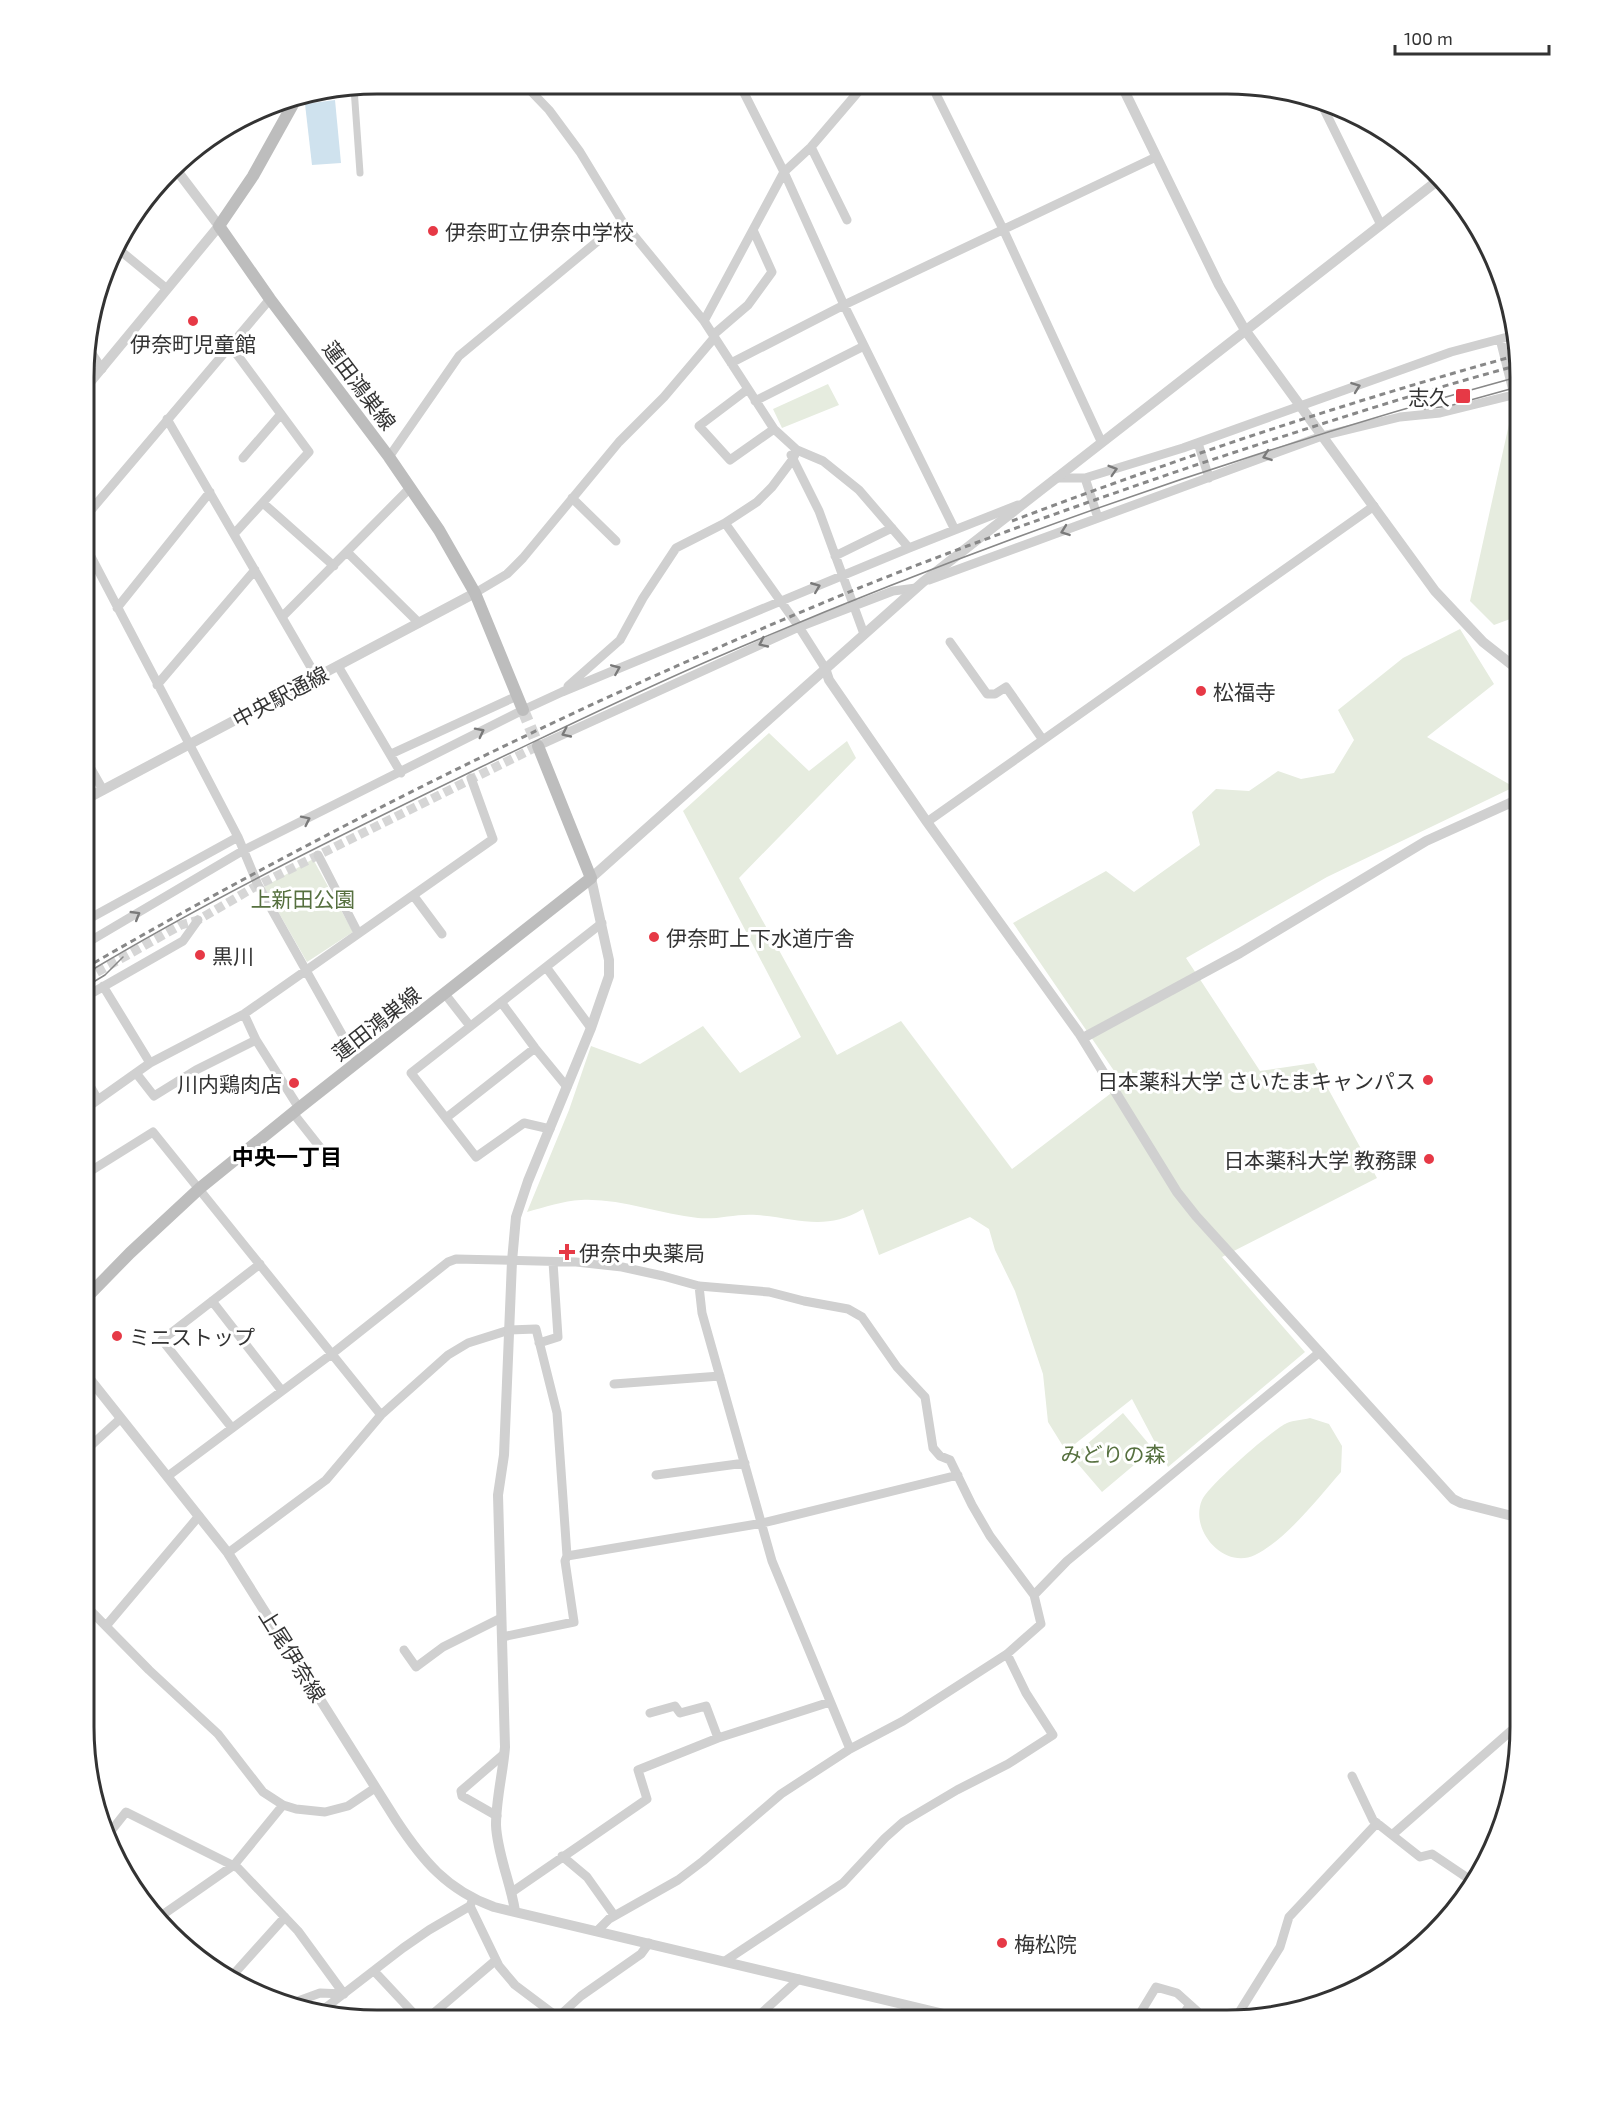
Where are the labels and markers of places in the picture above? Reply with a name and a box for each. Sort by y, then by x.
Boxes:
place label: 伊奈町立伊奈中学校 [445,219,634,244]
marker: 伊奈町立伊奈中学校 [426,224,440,238]
marker: 伊奈町児童館 [186,314,200,328]
place label: 伊奈町児童館 [130,331,256,356]
place label: 志久 [1408,384,1450,409]
marker: 志久 [1454,387,1472,405]
place label: 松福寺 [1213,679,1276,704]
marker: 松福寺 [1194,684,1208,698]
place label: 伊奈町上下水道庁舎 [666,925,855,950]
marker: 伊奈町上下水道庁舎 [647,930,661,944]
place label: 黒川 [212,943,254,968]
marker: 黒川 [193,948,207,962]
place label: 日本薬科大学 さいたまキャンパス [1097,1068,1416,1093]
place label: 川内鶏肉店 [177,1071,282,1096]
marker: 日本薬科大学 さいたまキャンパス [1421,1073,1435,1087]
marker: 川内鶏肉店 [287,1076,301,1090]
place label: 日本薬科大学 教務課 [1223,1147,1417,1172]
marker: 日本薬科大学 教務課 [1422,1152,1436,1166]
place label: 伊奈中央薬局 [579,1240,705,1265]
marker: 伊奈中央薬局 [560,1245,574,1259]
place label: ミニストップ [129,1324,255,1349]
marker: ミニストップ [110,1329,124,1343]
place label: 梅松院 [1014,1931,1077,1956]
marker: 梅松院 [995,1936,1009,1950]

